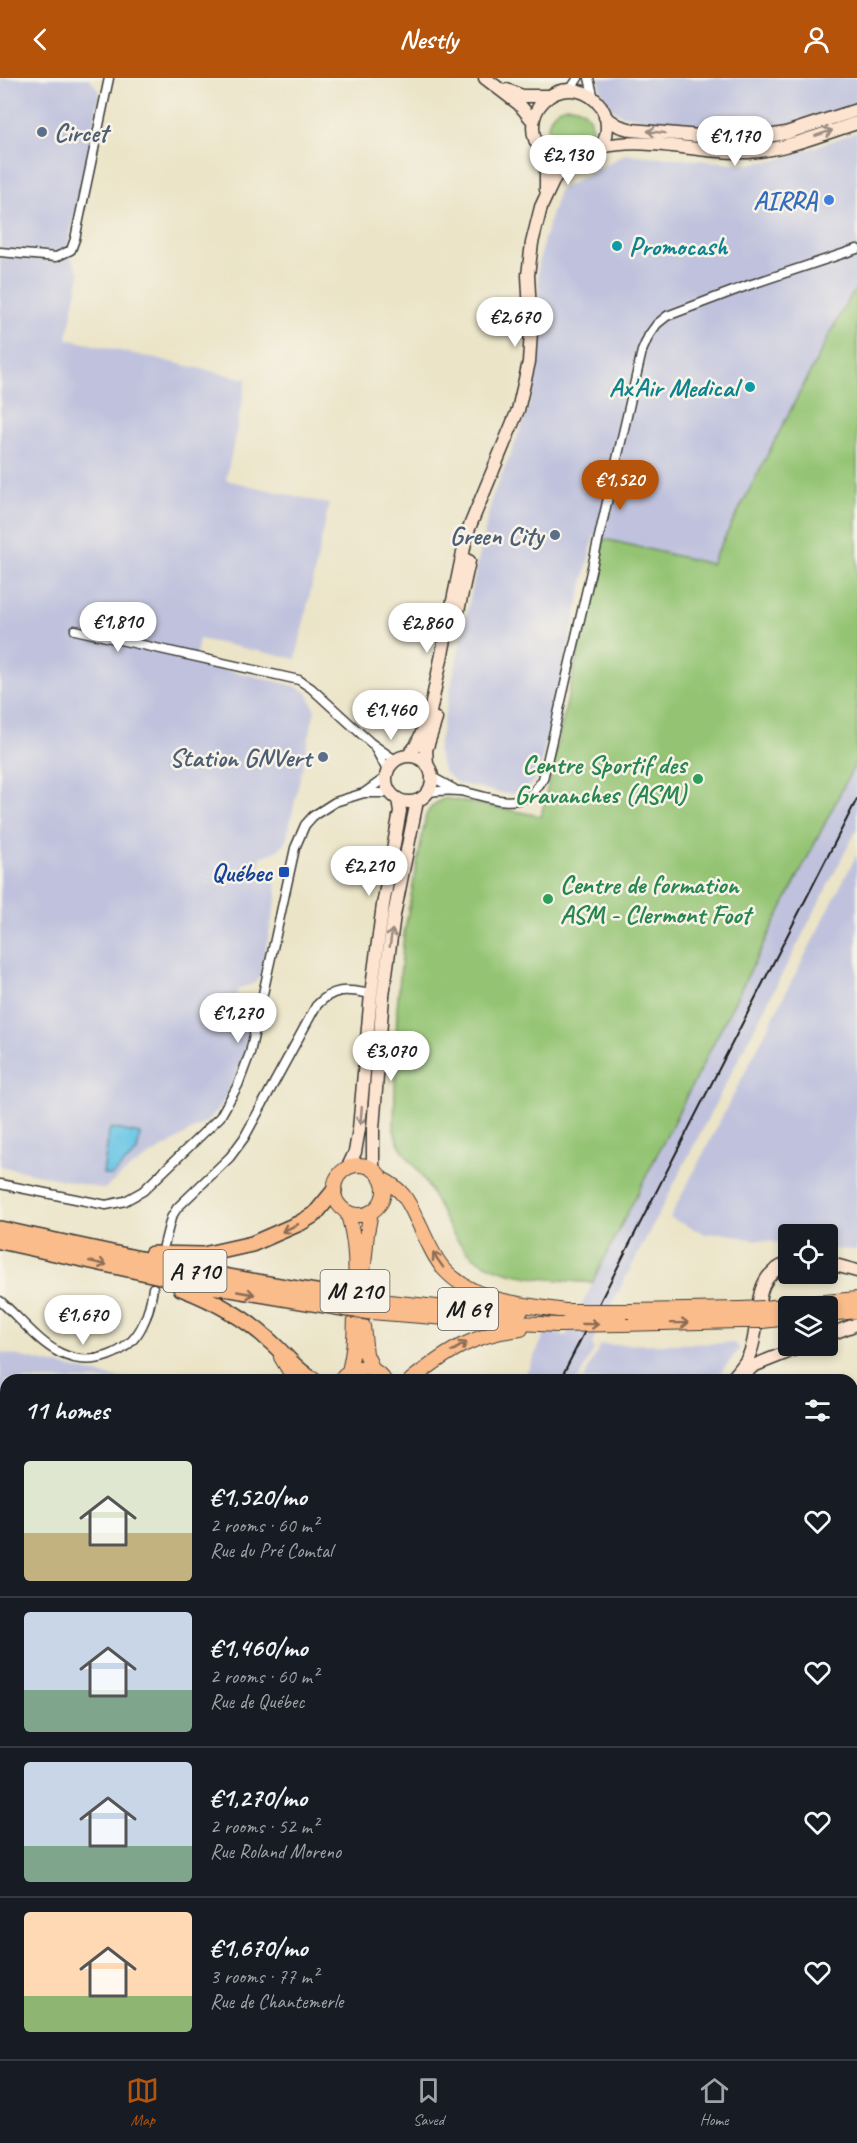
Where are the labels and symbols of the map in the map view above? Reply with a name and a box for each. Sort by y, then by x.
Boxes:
place label: Circet [54,116,112,149]
pin: €1,170 [686,116,784,167]
marker: Circet [35,125,49,139]
one-way arrow [647,127,667,138]
one-way arrow [814,127,833,138]
pin: €2,130 [519,135,617,186]
place label: AIRRA [753,184,819,217]
marker: AIRRA [822,193,836,207]
place label: Promocash [629,230,728,263]
marker: Promocash [610,239,624,253]
pin: €2,670 [466,297,564,348]
place label: Ax'Air Medical [609,371,743,404]
marker: Ax'Air Medical [743,380,757,394]
pin: €1,520 [571,460,669,511]
place label: Green City [450,519,546,552]
marker: Green City [548,528,562,542]
pin: €1,810 [69,602,167,653]
pin: €2,860 [378,603,476,654]
pin: €1,460 [342,690,440,741]
place label: Station GNVert [169,741,314,774]
place label: Centre Sportif des Gravanches (ASM) [514,748,689,811]
marker: Station GNVert [316,750,330,764]
marker: Centre Sportif des Gravanches (ASM) [691,772,705,786]
pin: €2,210 [320,846,418,897]
place label: Québec [212,856,274,889]
marker: Québec [277,865,291,879]
place label: Centre de formation ASM - Clermont Foot [560,868,754,931]
marker: Centre de formation ASM - Clermont Foot [541,892,555,906]
one-way arrow [385,929,396,948]
pin: €1,270 [189,993,287,1044]
pin: €3,070 [342,1031,440,1082]
one-way arrow [355,1105,366,1125]
one-way arrow [281,1223,299,1234]
road number: A 710 [164,1250,226,1292]
one-way arrow [432,1252,444,1269]
one-way arrow [88,1257,107,1269]
road number: M 210 [320,1270,389,1312]
one-way arrow [236,1288,256,1299]
road number: M 69 [438,1288,498,1330]
pin: €1,670 [34,1295,132,1346]
one-way arrow [670,1317,690,1329]
one-way arrow [579,1318,599,1330]
one-way arrow [450,1340,467,1352]

